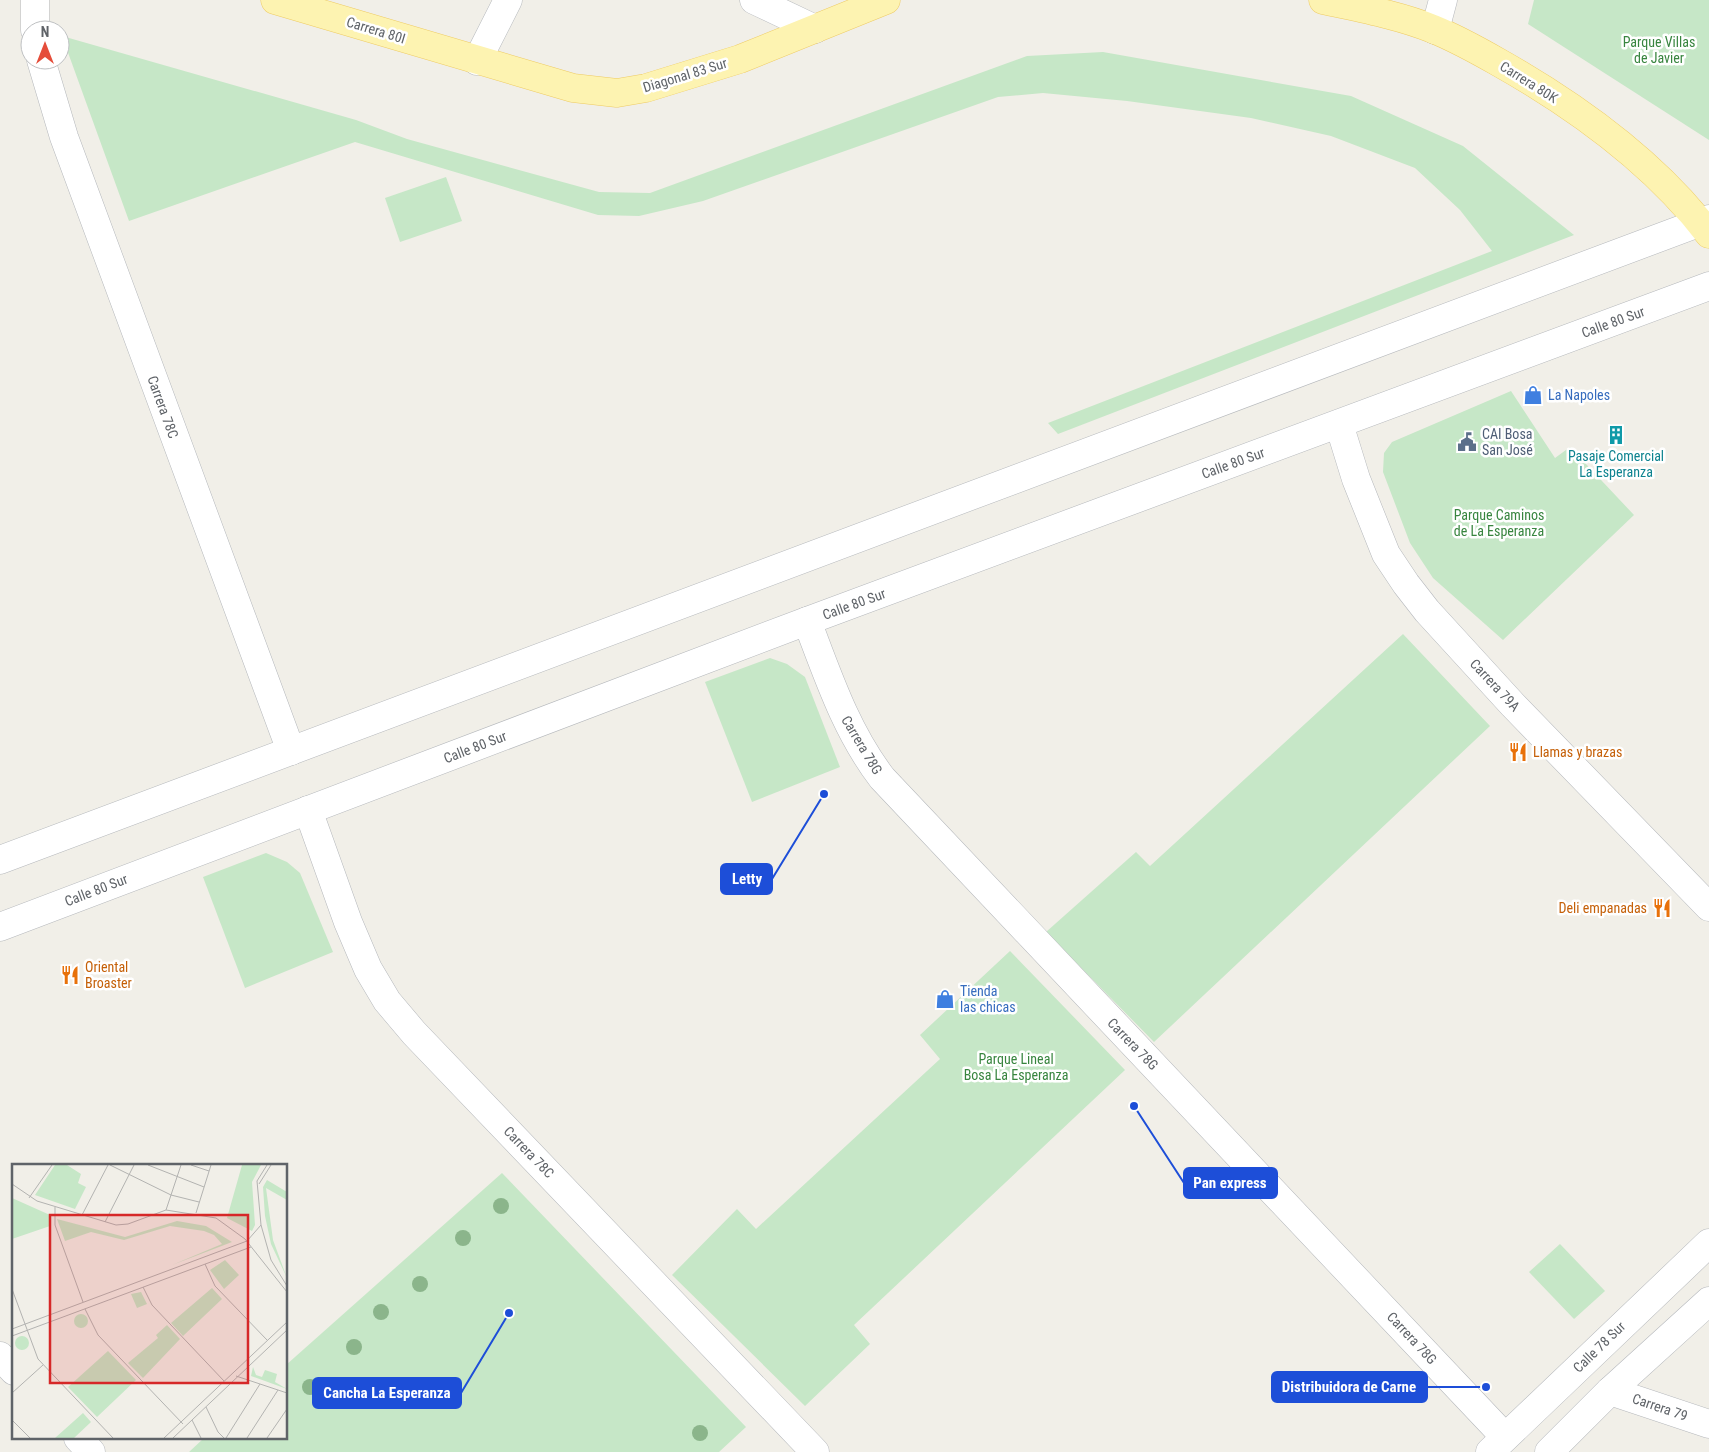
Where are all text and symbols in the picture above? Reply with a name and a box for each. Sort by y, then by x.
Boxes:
street label: Carrera 80I [345,13,407,47]
north arrow [20,20,70,70]
text: N [41,24,49,40]
park label: Parque Villas de Javier [1623,34,1695,66]
street label: Diagonal 83 Sur [641,55,729,95]
street label: Carrera 80K [1497,58,1561,106]
street label: Calle 80 Sur [1579,303,1647,341]
street label: Carrera 78C [144,374,182,440]
shop icon: La Napoles [1522,384,1544,406]
place label: La Napoles [1548,387,1610,403]
building icon: Pasaje Comercial La Esperanza [1605,424,1627,446]
place label: CAI Bosa San José [1482,426,1533,458]
public building icon: CAI Bosa San José [1456,431,1478,453]
street label: Calle 80 Sur [1199,444,1267,482]
place label: Pasaje Comercial La Esperanza [1568,448,1664,480]
park label: Parque Caminos de La Esperanza [1454,507,1544,539]
street label: Calle 80 Sur [820,585,888,623]
street label: Carrera 79A [1467,656,1523,714]
street label: Carrera 78G [838,713,886,777]
street label: Calle 80 Sur [441,728,509,766]
restaurant icon: Llamas y brazas [1507,741,1529,763]
place label: Llamas y brazas [1533,744,1622,760]
callout: Letty [721,864,772,894]
text: Letty [732,870,762,888]
street label: Calle 80 Sur [62,871,130,909]
restaurant icon: Deli empanadas [1651,897,1673,919]
place label: Deli empanadas [1559,900,1647,916]
place label: Oriental Broaster [85,959,132,991]
restaurant icon: Oriental Broaster [59,964,81,986]
place label: Tienda las chicas [960,983,1016,1015]
shop icon: Tienda las chicas [934,988,956,1010]
street label: Carrera 78G [1104,1015,1162,1073]
park label: Parque Lineal Bosa La Esperanza [964,1051,1068,1083]
street label: Carrera 78C [501,1123,557,1181]
inset map [12,1164,288,1440]
callout: Pan express [1184,1168,1277,1198]
text: Pan express [1193,1174,1267,1192]
street label: Carrera 78G [1384,1309,1440,1367]
street label: Calle 78 Sur [1570,1318,1628,1376]
callout: Distribuidora de Carne [1272,1372,1427,1402]
callout: Cancha La Esperanza [313,1378,461,1408]
text: Distribuidora de Carne [1282,1378,1416,1396]
text: Cancha La Esperanza [323,1384,451,1402]
street label: Carrera 79 [1630,1390,1690,1424]

